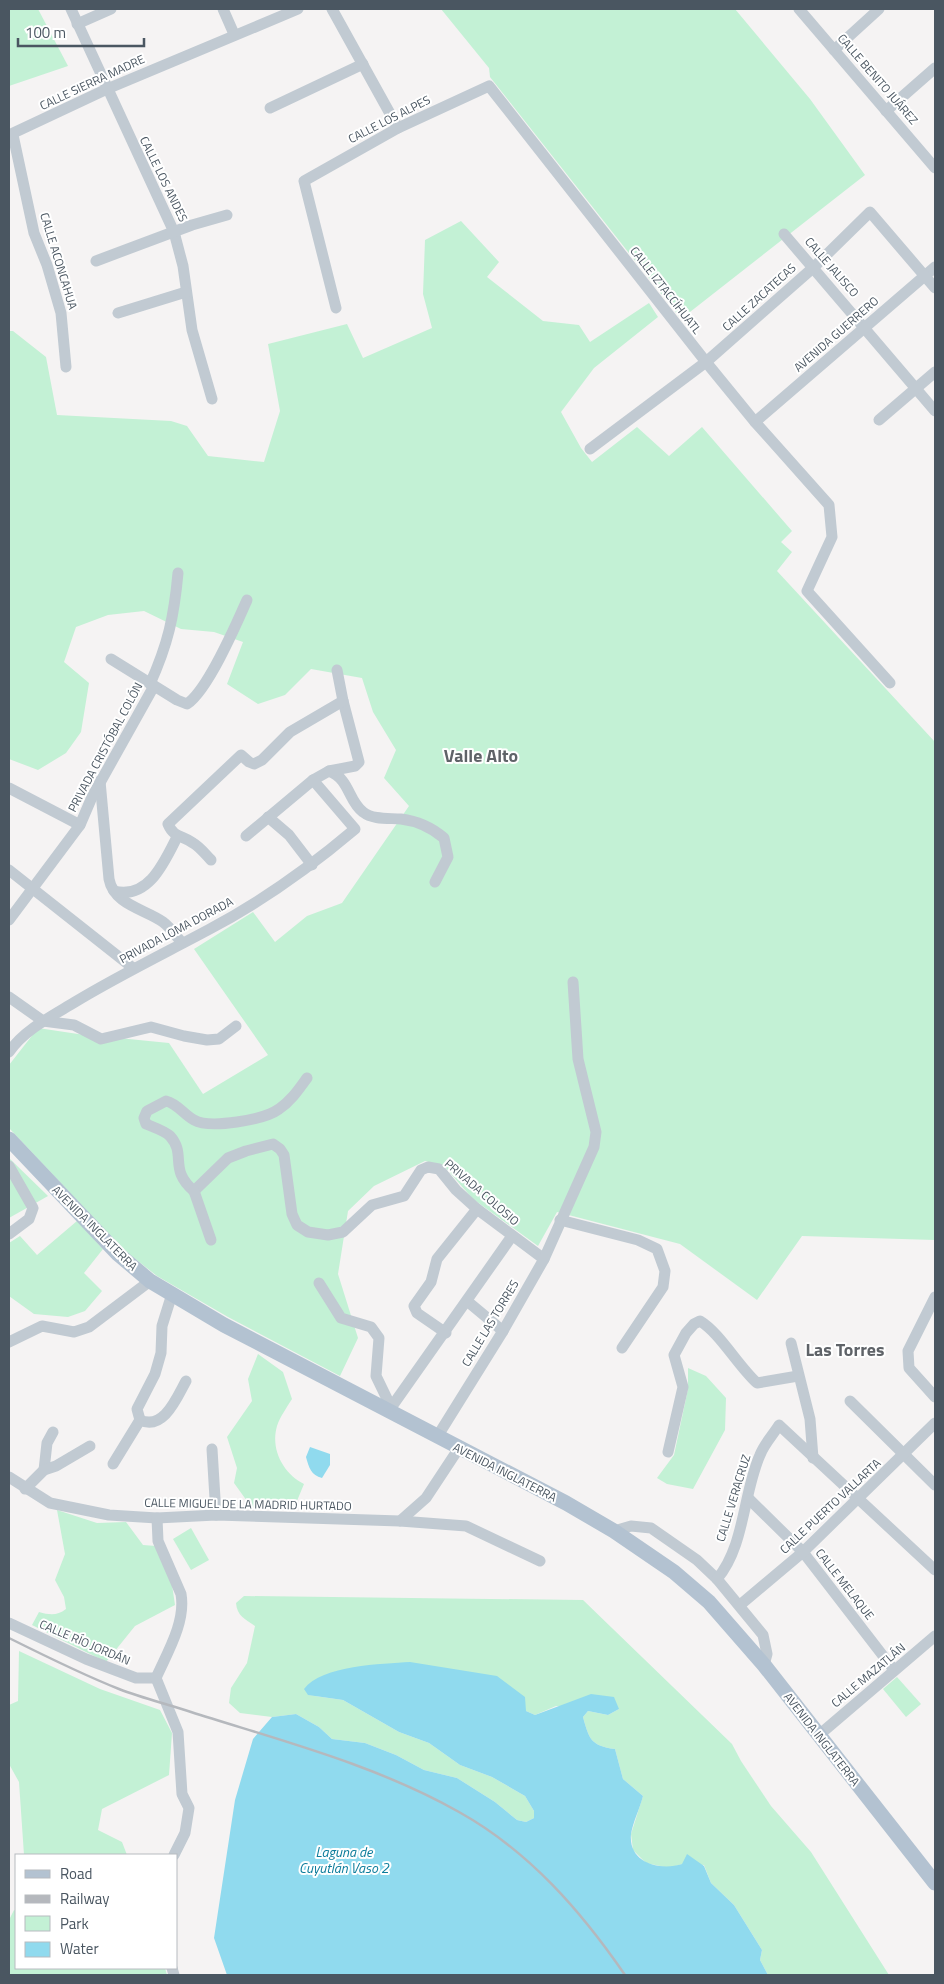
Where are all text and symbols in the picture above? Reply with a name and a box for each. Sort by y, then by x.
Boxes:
scale bar [18,15,144,47]
text: 100 m [25,21,66,44]
street label: CALLE BENITO JUÁREZ [833,29,923,129]
street label: CALLE SIERRA MADRE [36,49,148,115]
street label: CALLE LOS ALPES [345,90,433,148]
street label: CALLE LOS ANDES [135,133,193,225]
street label: CALLE ACONCAHUA [35,210,83,312]
street label: CALLE JALISCO [800,233,864,301]
street label: CALLE IZTACCÍHUATL [626,242,707,338]
street label: CALLE ZACATECAS [718,259,800,335]
street label: AVENIDA GUERRERO [789,292,883,376]
street label: PRIVADA CRISTÓBAL COLÓN [63,679,147,815]
district label: Valle Alto [444,742,518,769]
street label: PRIVADA LOMA DORADA [116,892,236,968]
street label: PRIVADA COLOSIO [440,1154,524,1230]
street label: AVENIDA INGLATERRA [48,1181,142,1275]
street label: CALLE LAS TORRES [457,1276,523,1370]
district label: Las Torres [805,1336,885,1363]
street label: AVENIDA INGLATERRA [450,1438,560,1506]
street label: CALLE VERACRUZ [711,1452,755,1544]
street label: CALLE PUERTO VALLARTA [775,1454,885,1558]
street label: CALLE MIGUEL DE LA MADRID HURTADO [144,1493,352,1515]
street label: CALLE MELAQUE [811,1544,879,1624]
street label: CALLE RÍO JORDÁN [37,1614,133,1670]
street label: CALLE MAZATLÁN [827,1638,909,1712]
street label: AVENIDA INGLATERRA [779,1688,865,1790]
water label: Laguna de Cuyutlán Vaso 2 [299,1841,390,1878]
legend [15,1854,178,1969]
text: Road [60,1862,92,1885]
text: Railway [60,1887,110,1910]
text: Park [60,1912,89,1935]
text: Water [60,1937,99,1960]

